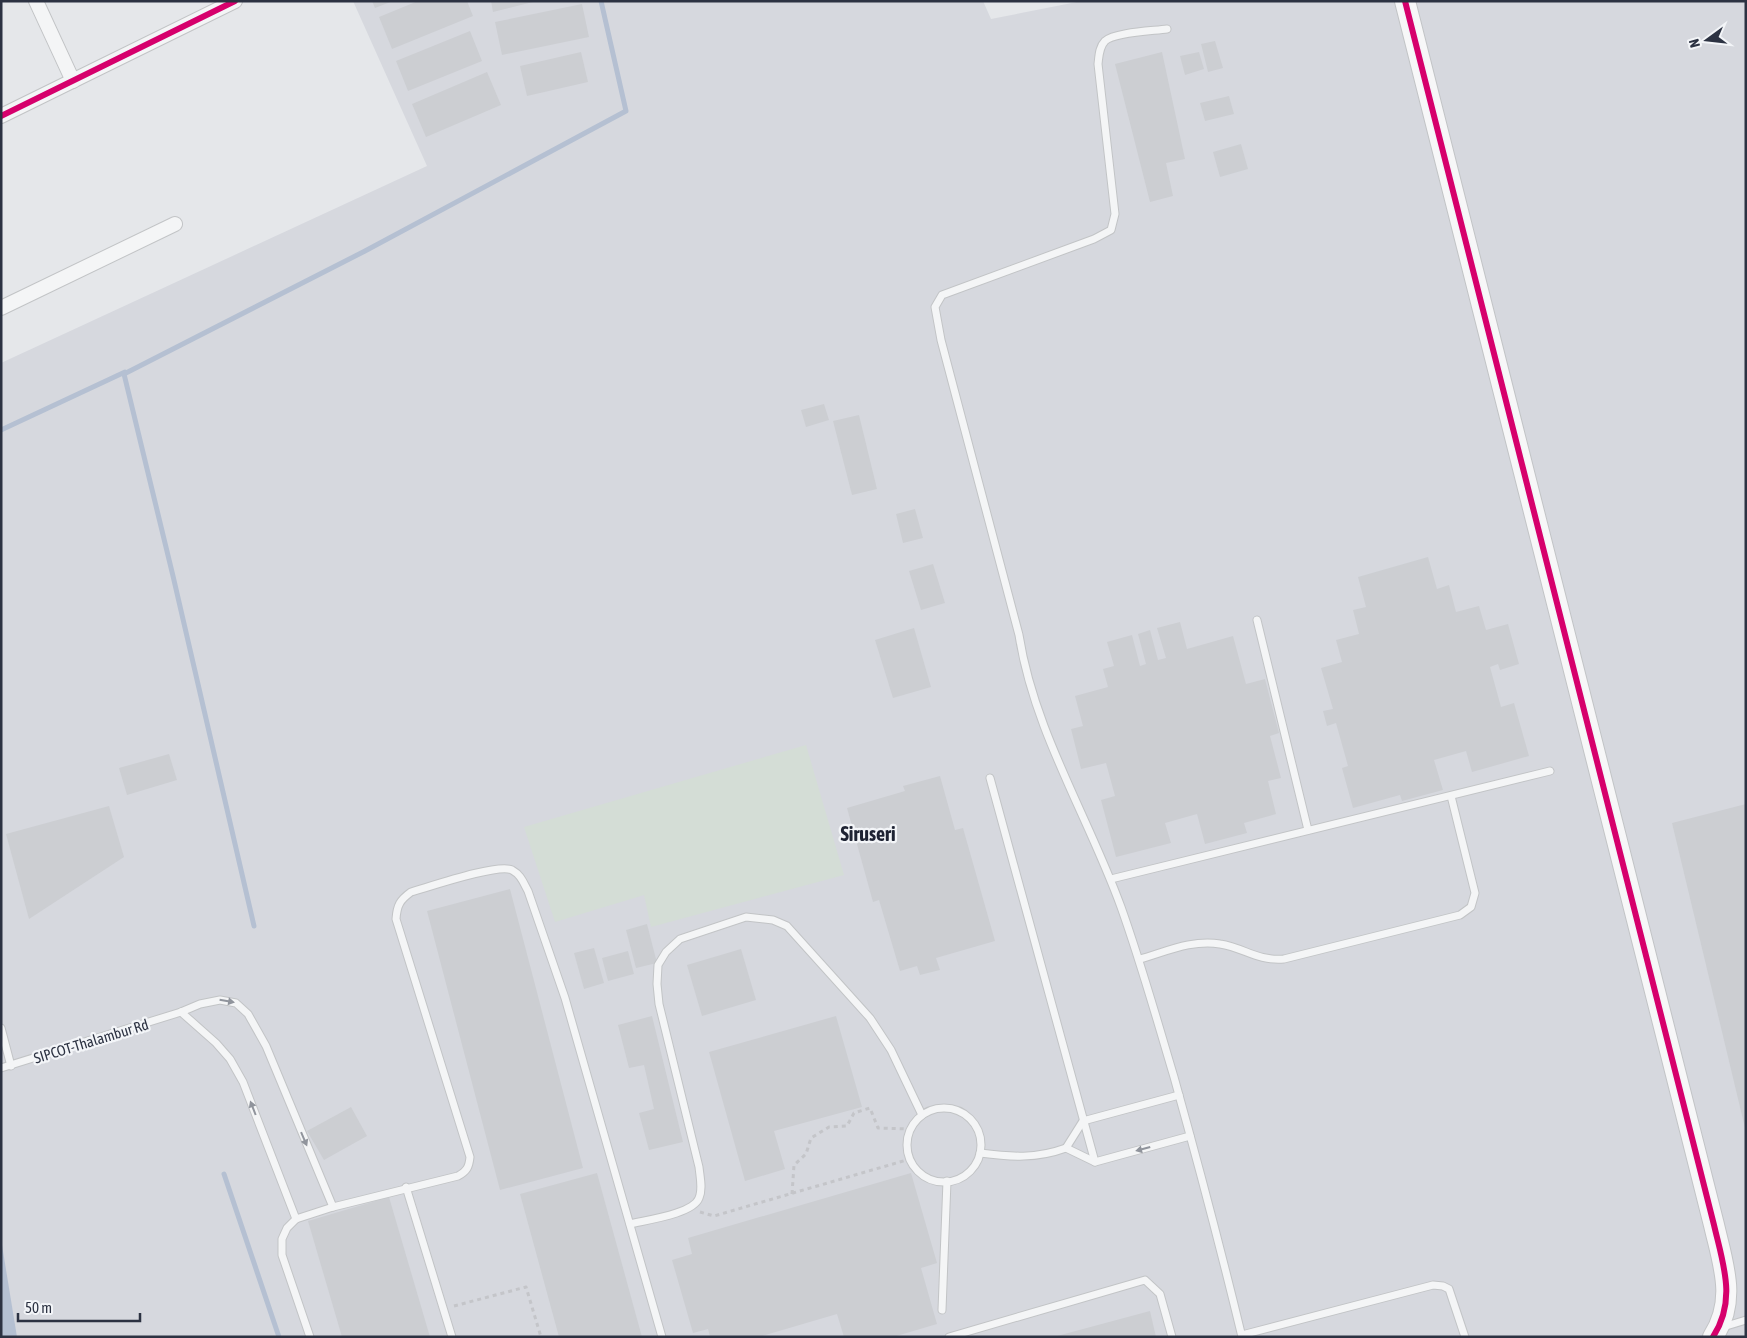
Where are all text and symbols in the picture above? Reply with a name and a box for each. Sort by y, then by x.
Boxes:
north arrow [1682,15,1732,65]
text: N [1686,37,1703,49]
district label: Siruseri [840,822,896,845]
one-way arrow [220,998,236,1006]
street label: SIPCOT-Thalambur Rd [32,1015,150,1067]
one-way arrow [249,1101,256,1116]
one-way arrow [300,1132,308,1146]
one-way arrow [1136,1145,1151,1153]
scale bar [18,1290,140,1322]
text: 50 m [25,1299,52,1316]

